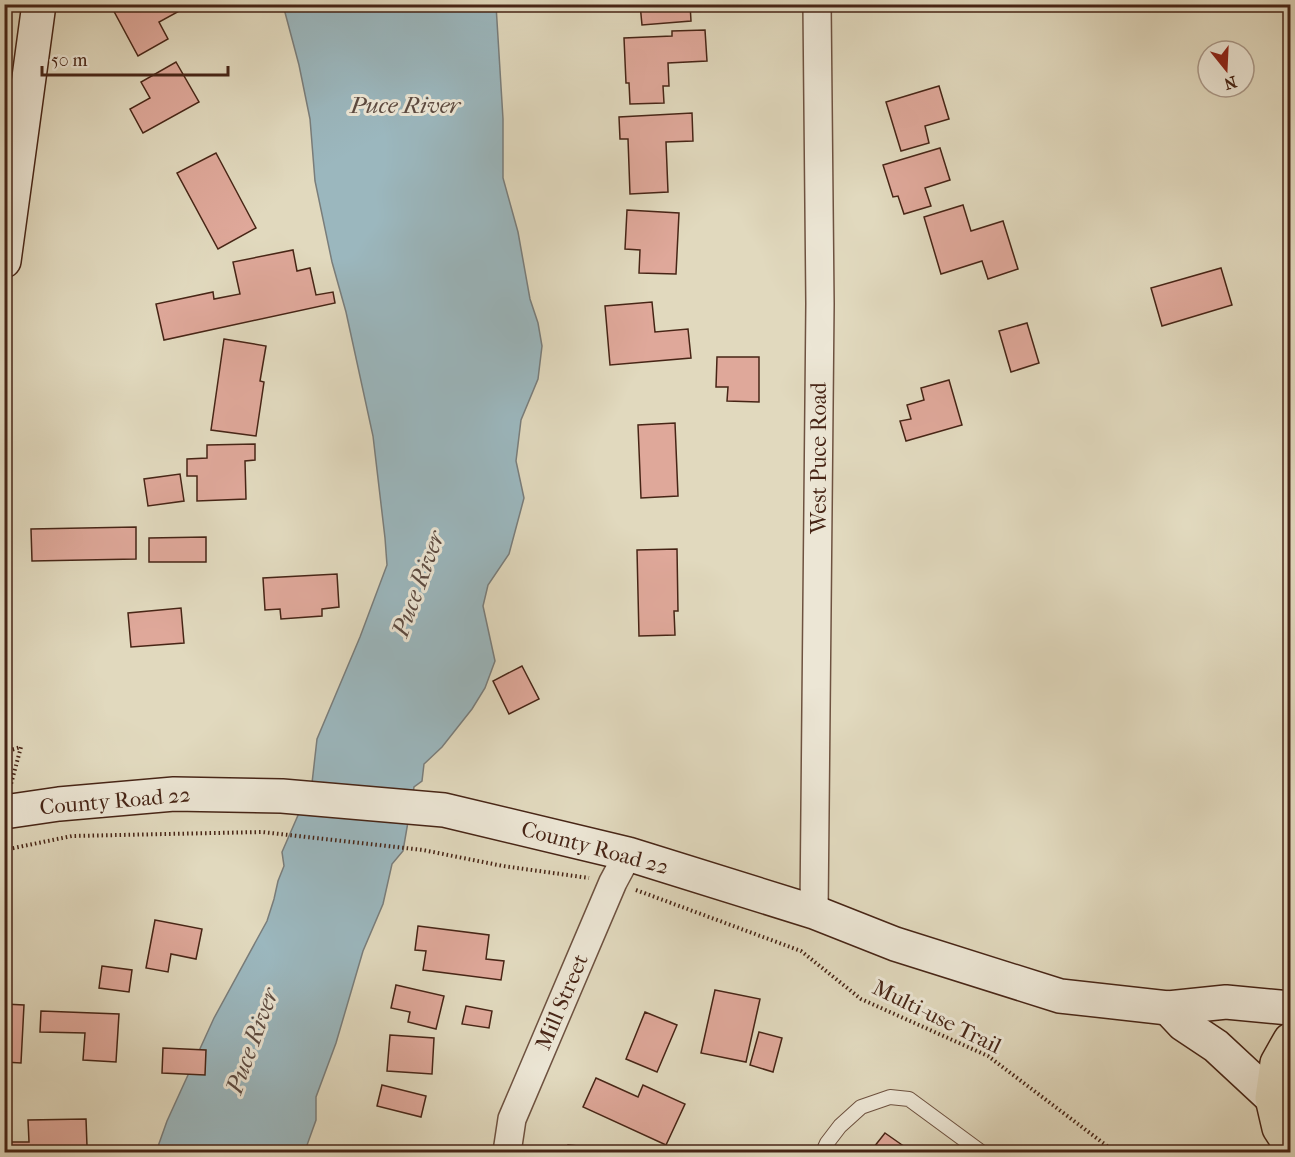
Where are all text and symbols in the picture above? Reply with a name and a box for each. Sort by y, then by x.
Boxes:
scale bar [42,39,228,77]
north arrow [1196,39,1256,99]
text: 50 m [51,50,88,71]
text: N [1221,72,1239,94]
water label: Puce River [349,91,462,119]
street label: West Puce Road [806,381,832,535]
water label: Puce River [386,525,451,642]
street label: County Road 22 [38,781,192,821]
street label: County Road 22 [519,816,671,880]
street label: Mill Street [530,950,594,1054]
street label: Multi-use Trail [868,975,1006,1059]
water label: Puce River [220,982,285,1099]

